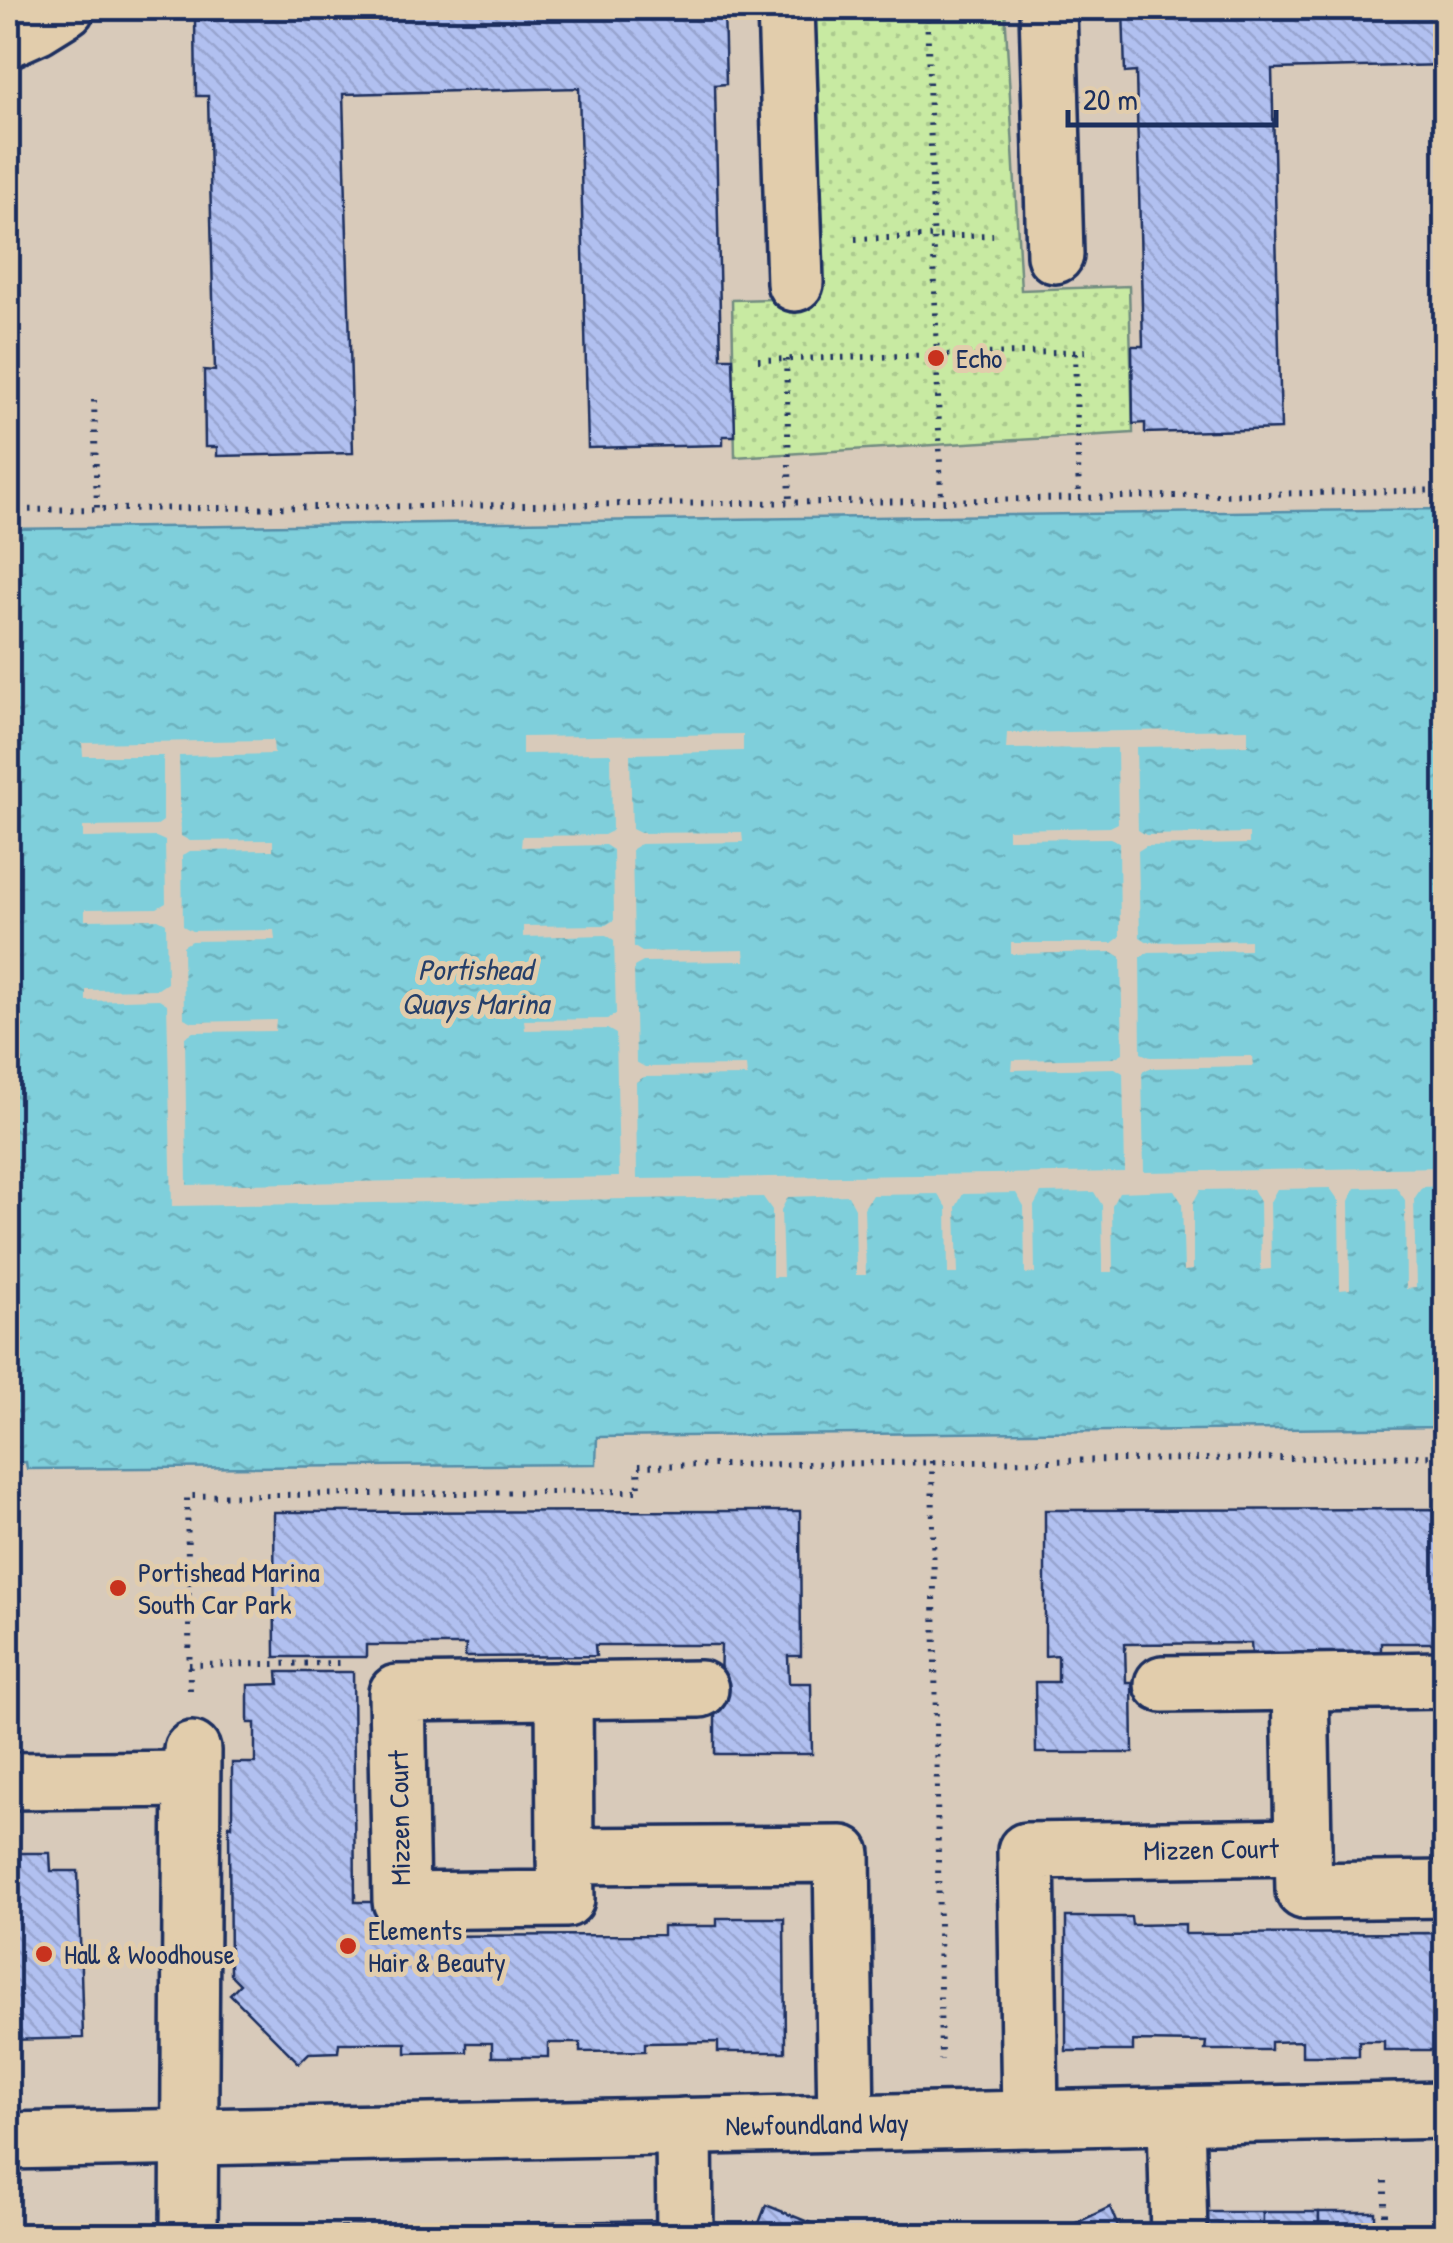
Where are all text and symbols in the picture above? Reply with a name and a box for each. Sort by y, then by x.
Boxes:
scale bar [1068,65,1276,127]
text: 20 m [1083,79,1138,119]
place label: Echo [956,339,1002,377]
marker: Echo [925,347,947,369]
water label: Portishead Quays Marina [401,949,552,1024]
place label: Portishead Marina South Car Park [138,1553,320,1623]
marker: Portishead Marina South Car Park [107,1577,129,1599]
street label: Mizzen Court [379,1750,419,1886]
street label: Mizzen Court [1143,1829,1279,1869]
place label: Elements Hair & Beauty [368,1911,506,1981]
place label: Hall & Woodhouse [64,1935,235,1973]
marker: Elements Hair & Beauty [337,1935,359,1957]
marker: Hall & Woodhouse [33,1943,55,1965]
street label: Newfoundland Way [725,2103,909,2145]

